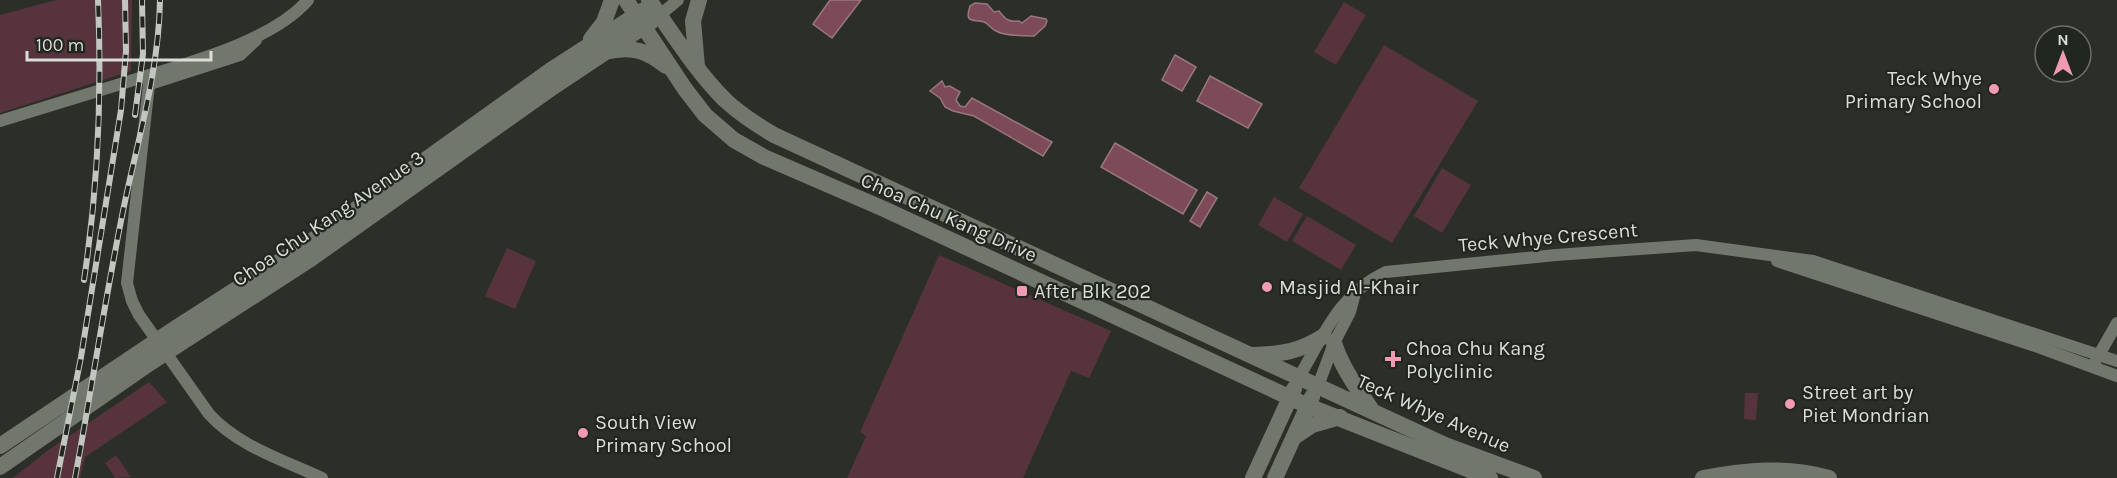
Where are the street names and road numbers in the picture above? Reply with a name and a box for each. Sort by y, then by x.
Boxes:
street label: Choa Chu Kang Avenue 3 [228,146,428,291]
street label: Choa Chu Kang Drive [857,168,1040,267]
street label: Teck Whye Crescent [1457,218,1639,257]
street label: Teck Whye Avenue [1354,369,1514,458]

